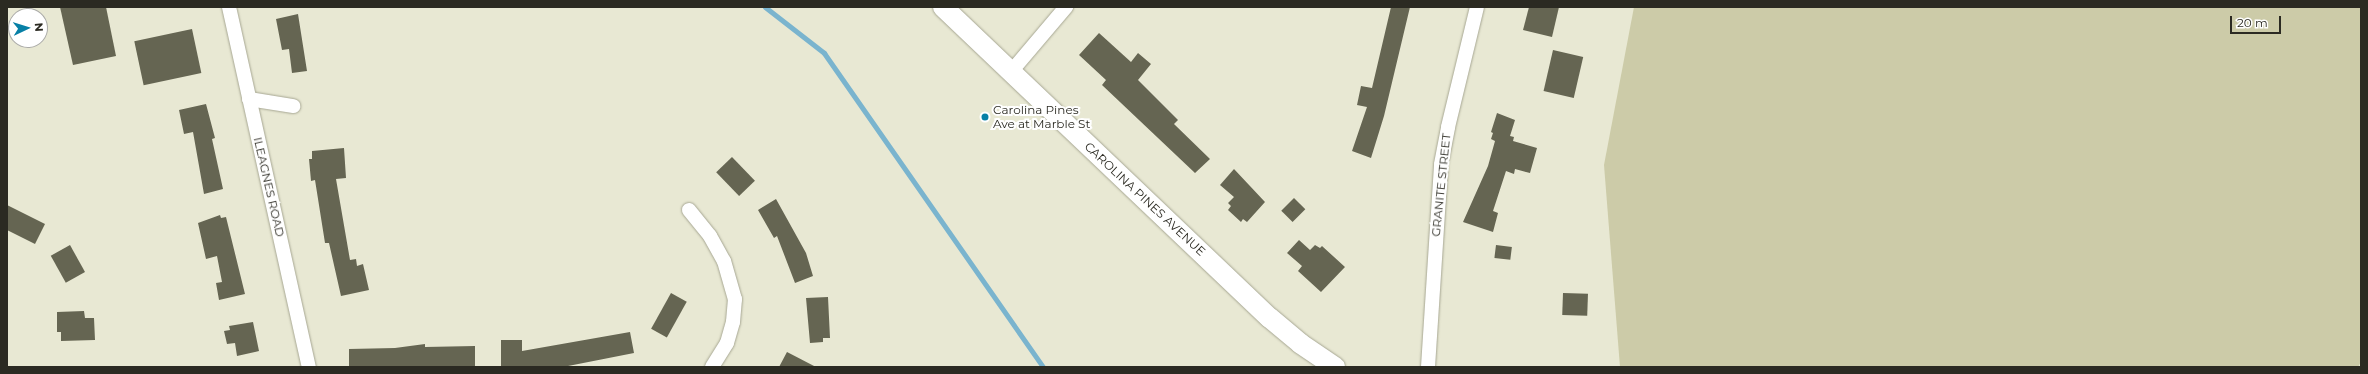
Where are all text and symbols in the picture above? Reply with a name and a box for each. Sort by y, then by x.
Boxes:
north arrow [8,8,48,48]
scale bar [2232,8,2283,34]
text: 20 m [2237,15,2268,30]
text: N [32,22,46,32]
place label: Carolina Pines Ave at Marble St [993,103,1090,131]
marker: Carolina Pines Ave at Marble St [980,112,990,122]
street label: GRANITE STREET [1428,133,1454,237]
street label: ILEAGNES ROAD [251,136,287,238]
street label: CAROLINA PINES AVENUE [1082,139,1208,259]

